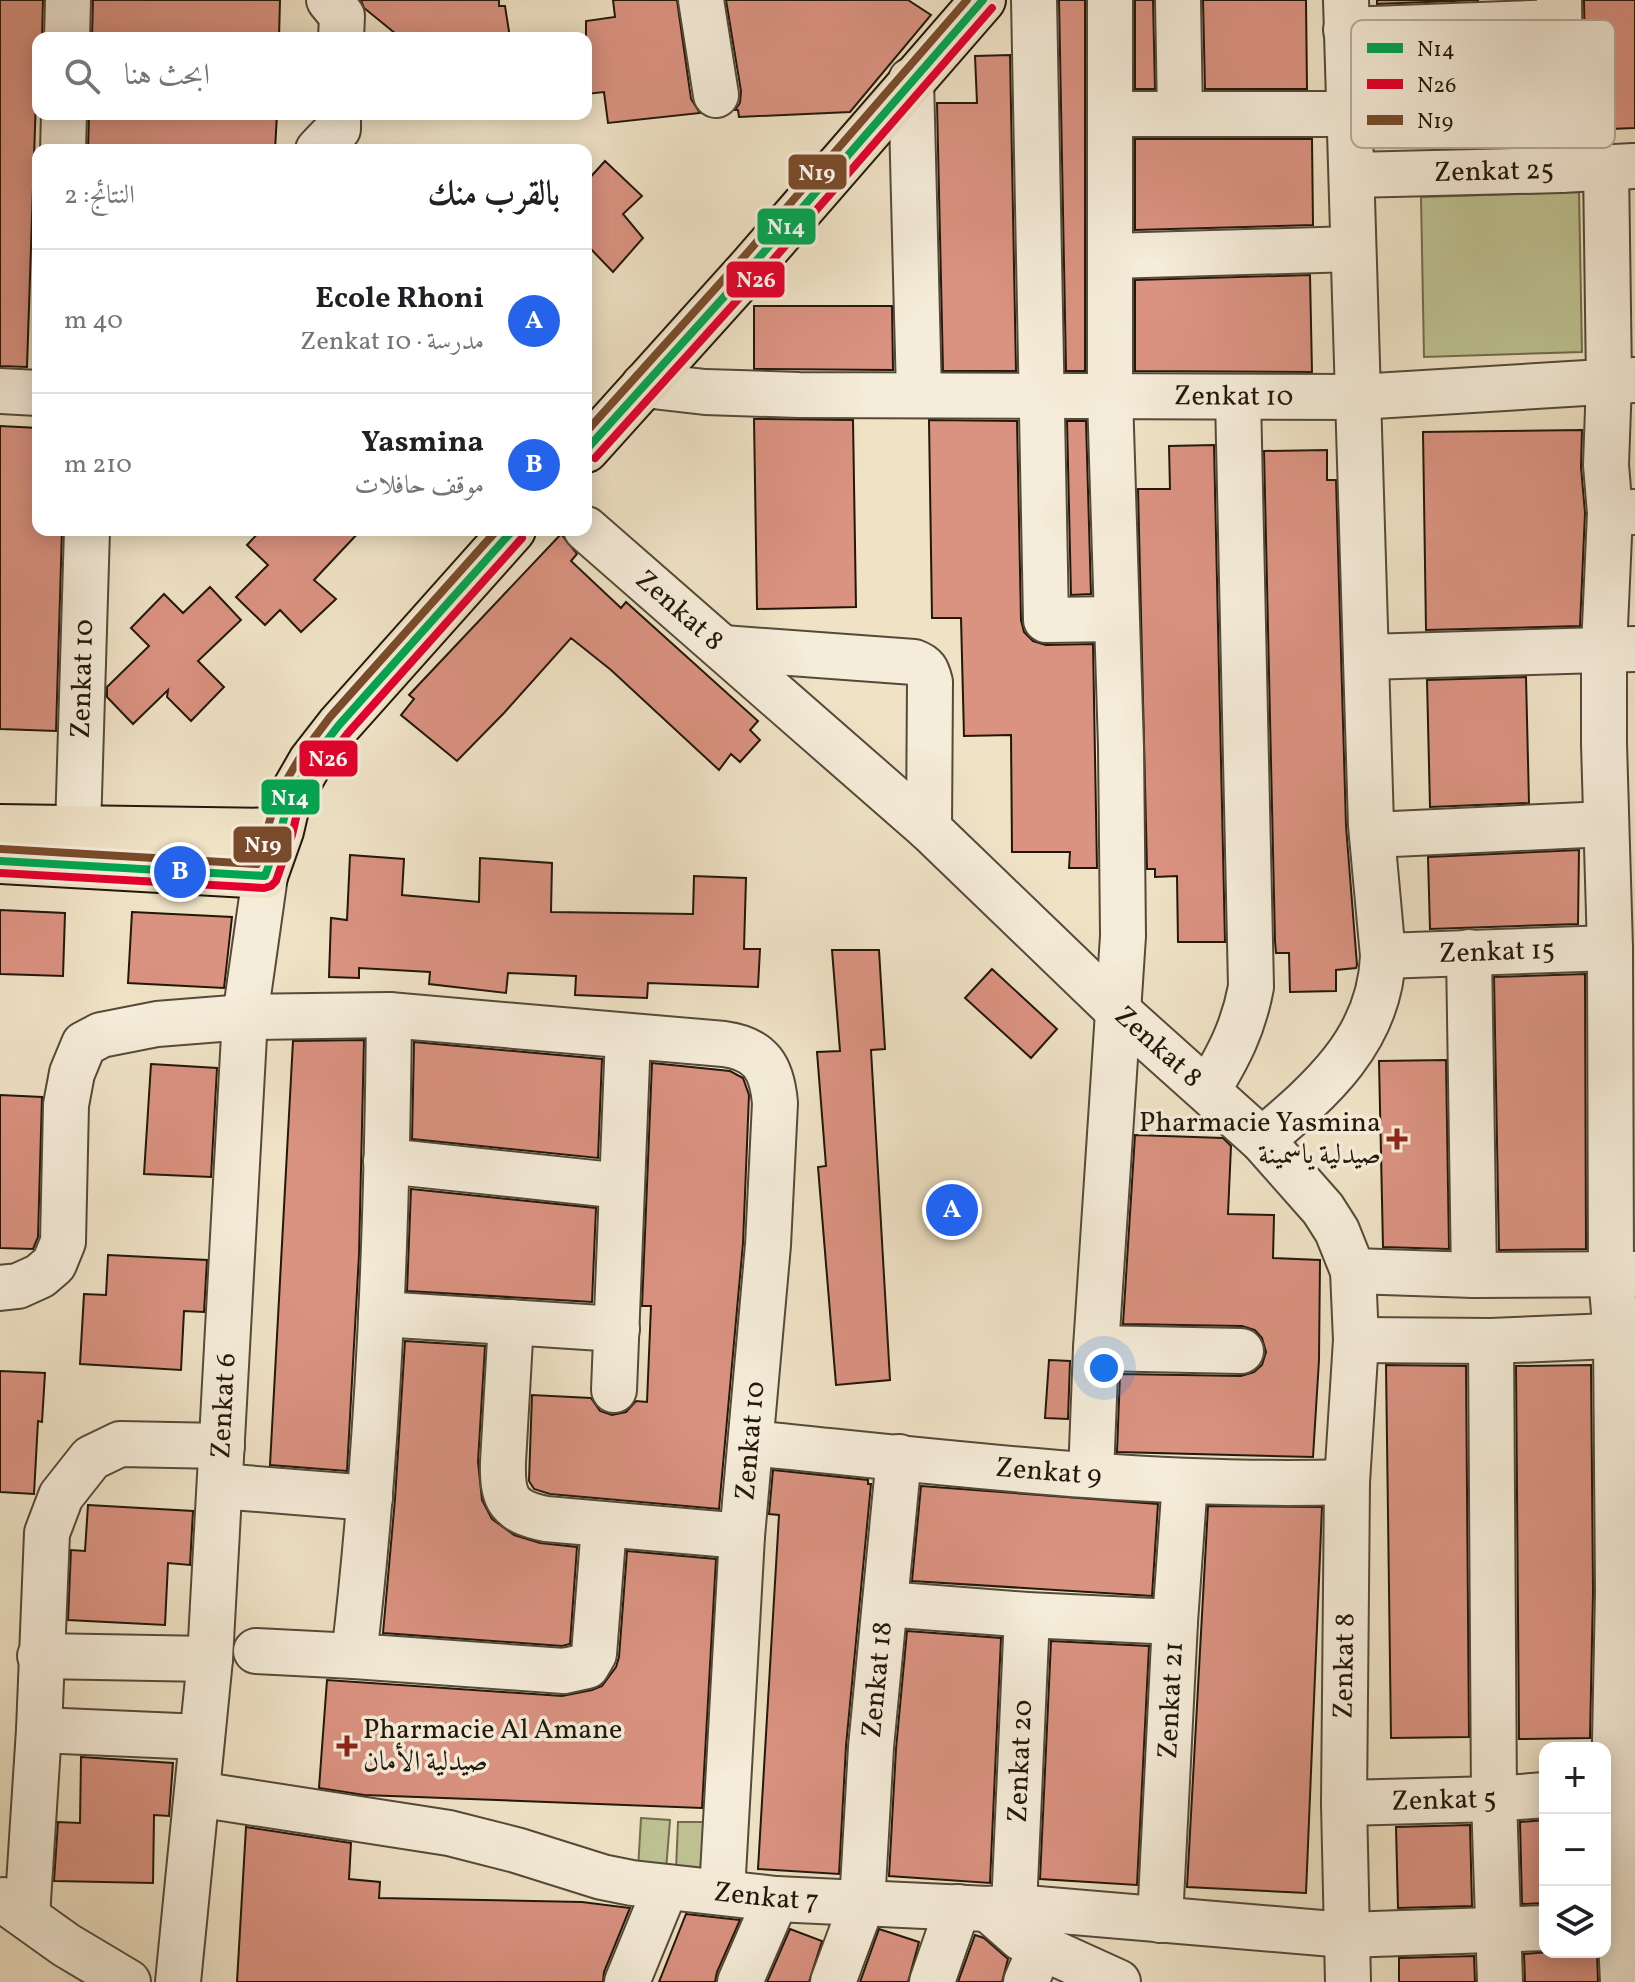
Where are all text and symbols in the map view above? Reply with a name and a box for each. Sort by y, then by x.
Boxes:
legend [1351,20,1615,148]
search box [32,32,592,120]
text: N14 [1417,35,1455,66]
icon: search [60,54,104,98]
text: ابحث هنا [124,55,210,97]
text: N26 [1417,71,1456,102]
text: N19 [1417,107,1453,138]
street label: Zenkat 25 [1433,151,1555,193]
line badge: N19 [787,153,848,191]
text: N19 [799,159,835,190]
text: بالقرب منك [428,172,560,219]
text: النتائج: 2 [64,178,135,214]
line badge: N14 [756,207,817,246]
text: N14 [767,213,805,244]
line badge: N26 [725,260,786,299]
text: N26 [736,266,776,297]
text: Ecole Rhoni [315,278,484,320]
text: 40 m [64,303,123,339]
text: A [525,303,543,339]
text: مدرسة · Zenkat 10 [300,324,484,360]
street label: Zenkat 10 [1174,377,1293,416]
text: Yasmina [361,422,484,464]
text: 210 m [64,447,132,483]
text: B [525,447,543,483]
text: موقف حافلات [354,468,484,504]
street label: Zenkat 8 [627,561,732,660]
street label: Zenkat 10 [61,619,104,739]
line badge: N26 [298,739,359,778]
text: N26 [308,745,348,776]
line badge: N14 [260,778,321,816]
text: N14 [271,784,309,815]
line badge: N19 [232,825,293,864]
text: N19 [245,831,281,862]
pin: B [154,842,206,902]
street label: Zenkat 15 [1438,930,1556,974]
street label: Zenkat 8 [1106,997,1211,1097]
place label: Pharmacie Yasmina صيدلية ياسمينة [1139,1104,1381,1175]
marker: Pharmacie Yasmina صيدلية ياسمينة [1388,1130,1406,1148]
pin: A [926,1180,978,1240]
your location [1084,1348,1124,1388]
street label: Zenkat 6 [201,1352,246,1460]
street label: Zenkat 10 [726,1380,776,1502]
street label: Zenkat 9 [994,1448,1103,1496]
street label: Zenkat 8 [1325,1613,1365,1719]
street label: Zenkat 18 [852,1620,903,1740]
street label: Zenkat 21 [1149,1640,1193,1760]
street label: Zenkat 20 [998,1699,1043,1824]
place label: Pharmacie Al Amane صيدلية الأمان [363,1711,622,1782]
marker: Pharmacie Al Amane صيدلية الأمان [338,1737,356,1755]
map controls [1539,1742,1611,1958]
button: + [1539,1742,1611,1814]
street label: Zenkat 5 [1391,1779,1497,1821]
button: − [1539,1814,1611,1886]
street label: Zenkat 7 [712,1873,820,1921]
button: layers [1539,1886,1611,1958]

